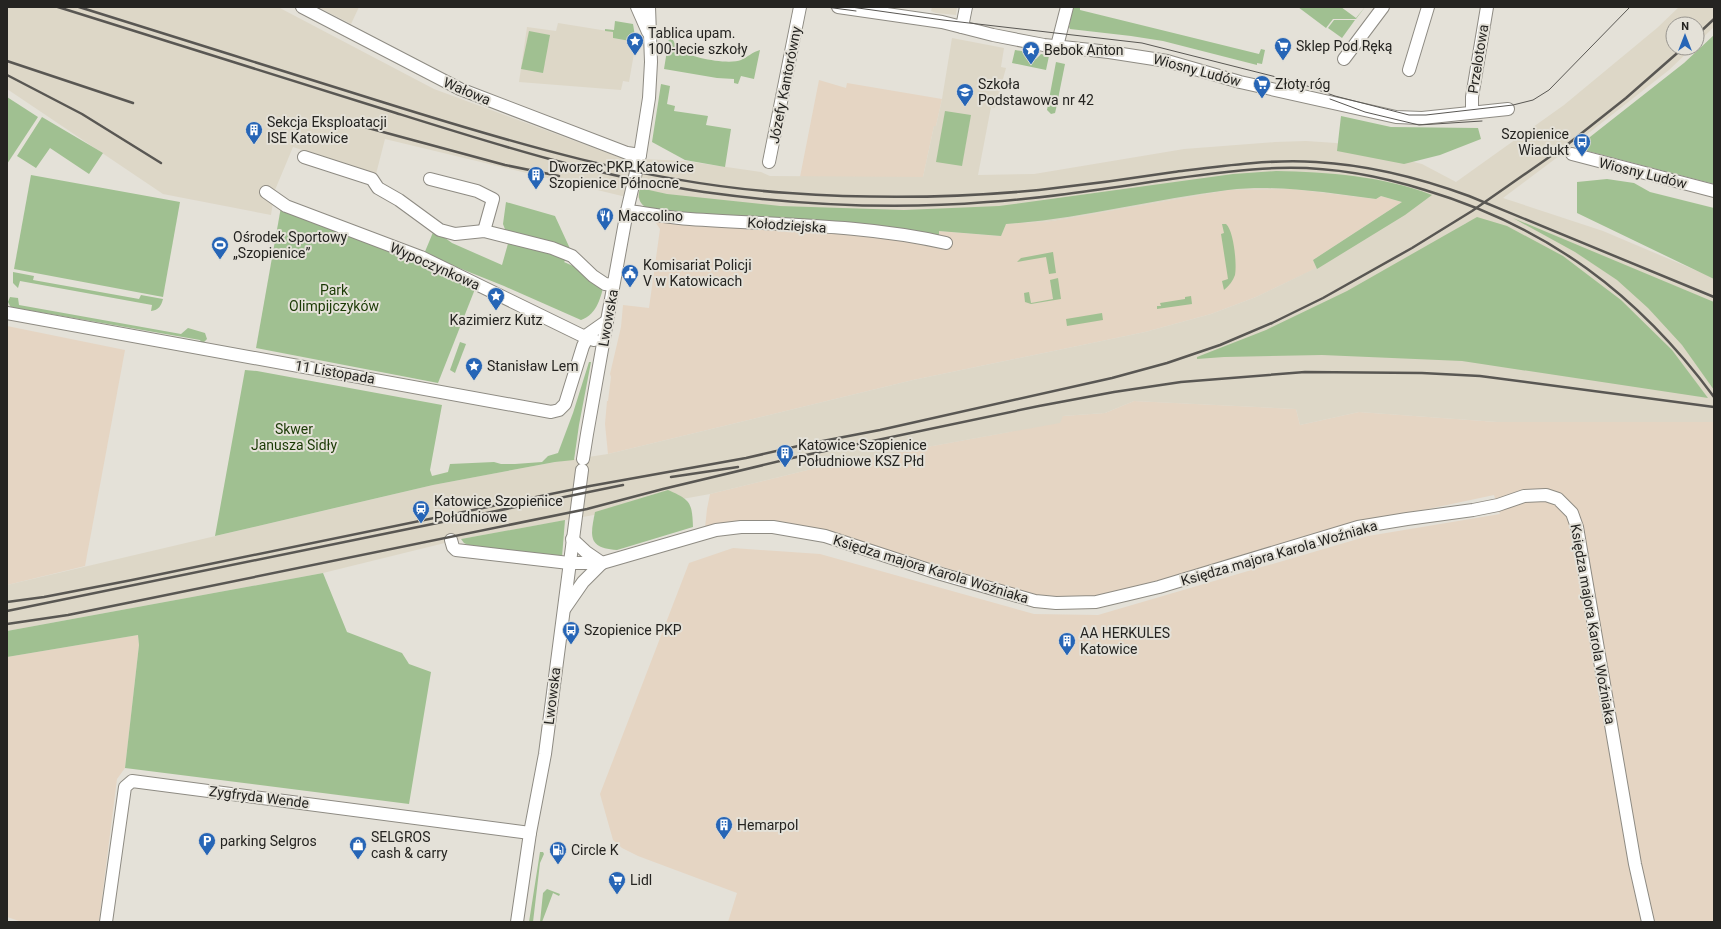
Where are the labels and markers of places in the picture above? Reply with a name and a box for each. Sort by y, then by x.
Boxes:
place label: Tablica upam. 100-lecie szkoły [648,25,748,57]
place icon: Tablica upam. 100-lecie szkoły [625,31,645,56]
supermarket icon: Sklep Pod Ręką [1273,36,1293,61]
place label: Sklep Pod Ręką [1296,38,1392,54]
place icon: Bebok Anton [1021,40,1041,65]
place label: Bebok Anton [1044,42,1124,58]
supermarket icon: Złoty róg [1252,74,1272,99]
place label: Szkoła Podstawowa nr 42 [978,76,1094,108]
place label: Złoty róg [1275,76,1330,92]
school or university icon: Szkoła Podstawowa nr 42 [955,82,975,107]
place label: Sekcja Eksploatacji ISE Katowice [267,114,387,146]
building icon: Sekcja Eksploatacji ISE Katowice [244,120,264,145]
place label: Szopienice Wiadukt [1501,126,1569,158]
bus stop icon: Szopienice Wiadukt [1572,132,1592,157]
place label: Dworzec PKP Katowice Szopienice Północne [549,159,694,191]
building icon: Dworzec PKP Katowice Szopienice Północne [526,165,546,190]
restaurant icon: Maccolino [595,206,615,231]
place label: Maccolino [618,208,683,224]
place label: Ośrodek Sportowy „Szopienice” [233,229,348,261]
sports icon: Ośrodek Sportowy „Szopienice” [210,235,230,260]
place label: Komisariat Policji V w Katowicach [643,257,752,289]
public building icon: Komisariat Policji V w Katowicach [620,263,640,288]
place icon: Kazimierz Kutz [486,286,506,311]
place label: Kazimierz Kutz [450,312,542,328]
place icon: Stanisław Lem [464,356,484,381]
place label: Stanisław Lem [487,358,579,374]
place label: Katowice Szopienice Południowe KSZ Płd [798,437,927,469]
building icon: Katowice Szopienice Południowe KSZ Płd [775,443,795,468]
place label: Katowice Szopienice Południowe [434,493,563,525]
station icon: Katowice Szopienice Południowe [411,499,431,524]
bus stop icon: Szopienice PKP [561,620,581,645]
place label: Szopienice PKP [584,622,682,638]
place label: AA HERKULES Katowice [1080,625,1170,657]
building icon: AA HERKULES Katowice [1057,631,1077,656]
building icon: Hemarpol [714,815,734,840]
place label: Hemarpol [737,817,798,833]
place label: SELGROS cash & carry [371,829,448,861]
parking icon: parking Selgros [197,831,217,856]
place label: parking Selgros [220,833,317,849]
shop icon: SELGROS cash & carry [348,835,368,860]
fuel station icon: Circle K [548,840,568,865]
place label: Circle K [571,842,619,858]
supermarket icon: Lidl [607,870,627,895]
place label: Lidl [630,872,652,888]

